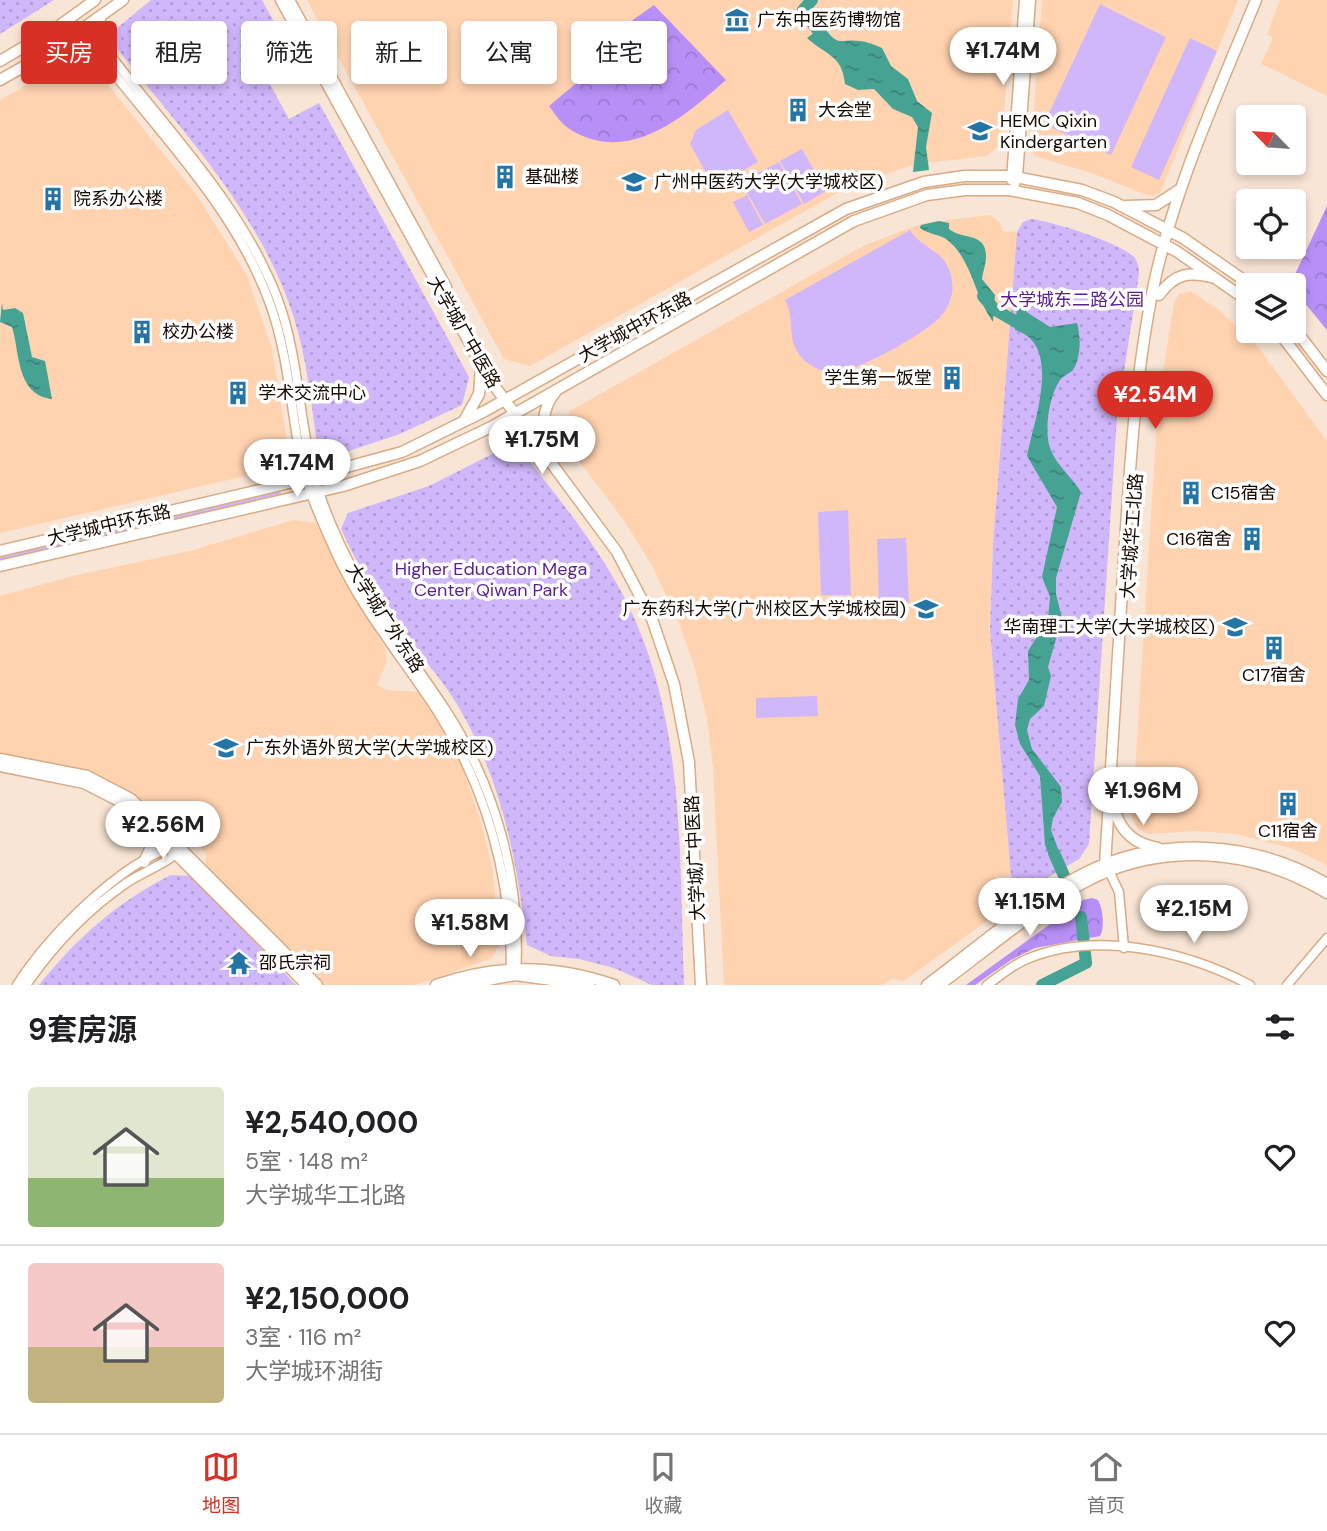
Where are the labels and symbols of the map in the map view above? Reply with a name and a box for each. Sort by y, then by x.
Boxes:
museum icon: 广东中医药博物馆 [723,6,751,34]
place label: 广东中医药博物馆 [757,8,901,32]
pin: ¥1.74M [946,28,1060,87]
building icon: 大会堂 [784,96,812,124]
place label: 大会堂 [818,98,872,122]
north arrow [1236,105,1306,175]
place label: HEMC Qixin Kindergarten [1000,109,1107,154]
school or university icon: HEMC Qixin Kindergarten [966,117,994,145]
building icon: 基础楼 [491,163,519,191]
place label: 基础楼 [525,165,579,189]
school or university icon: 广州中医药大学(大学城校区) [620,168,648,196]
place label: 广州中医药大学(大学城校区) [654,170,883,194]
building icon: 院系办公楼 [39,185,67,213]
place label: 院系办公楼 [73,187,163,211]
street label: 大学城广中医路 [422,271,506,393]
street label: 大学城中环东路 [574,286,696,368]
park label: 大学城东二路公园 [1000,288,1144,312]
building icon: 校办公楼 [128,318,156,346]
place label: 校办公楼 [162,320,234,344]
building icon: 学生第一饭堂 [938,364,966,392]
place label: 学生第一饭堂 [824,366,932,390]
pin: ¥2.54M [1098,372,1212,431]
building icon: 学术交流中心 [224,379,252,407]
place label: 学术交流中心 [258,381,366,405]
pin: ¥1.75M [485,416,599,476]
pin: ¥1.74M [240,440,354,499]
street label: 大学城华工北路 [1116,472,1148,600]
building icon: C15宿舍 [1177,479,1205,507]
place label: C15宿舍 [1211,481,1277,505]
street label: 大学城中环东路 [45,499,173,551]
building icon: C16宿舍 [1238,525,1266,553]
place label: C16宿舍 [1166,527,1232,551]
park label: Higher Education Mega Center Qiwan Park [395,557,587,602]
street label: 大学城广外东路 [341,559,429,677]
school or university icon: 广东药科大学(广州校区大学城校园) [912,595,940,623]
place label: 广东药科大学(广州校区大学城校园) [623,597,906,621]
school or university icon: 华南理工大学(大学城校区) [1221,613,1249,641]
place label: 华南理工大学(大学城校区) [1004,615,1215,639]
building icon: C17宿舍 [1260,634,1288,662]
place label: C17宿舍 [1242,663,1306,687]
school or university icon: 广东外语外贸大学(大学城校区) [212,734,240,762]
place label: 广东外语外贸大学(大学城校区) [246,736,493,760]
pin: ¥1.96M [1086,768,1200,827]
building icon: C11宿舍 [1274,790,1302,818]
street label: 大学城广中医路 [680,794,710,922]
pin: ¥2.56M [106,802,220,861]
place label: C11宿舍 [1258,819,1318,843]
pin: ¥1.15M [973,878,1087,938]
pin: ¥2.15M [1137,886,1251,945]
pin: ¥1.58M [413,900,527,959]
temple icon: 邵氏宗祠 [225,949,253,977]
place label: 邵氏宗祠 [259,951,331,975]

